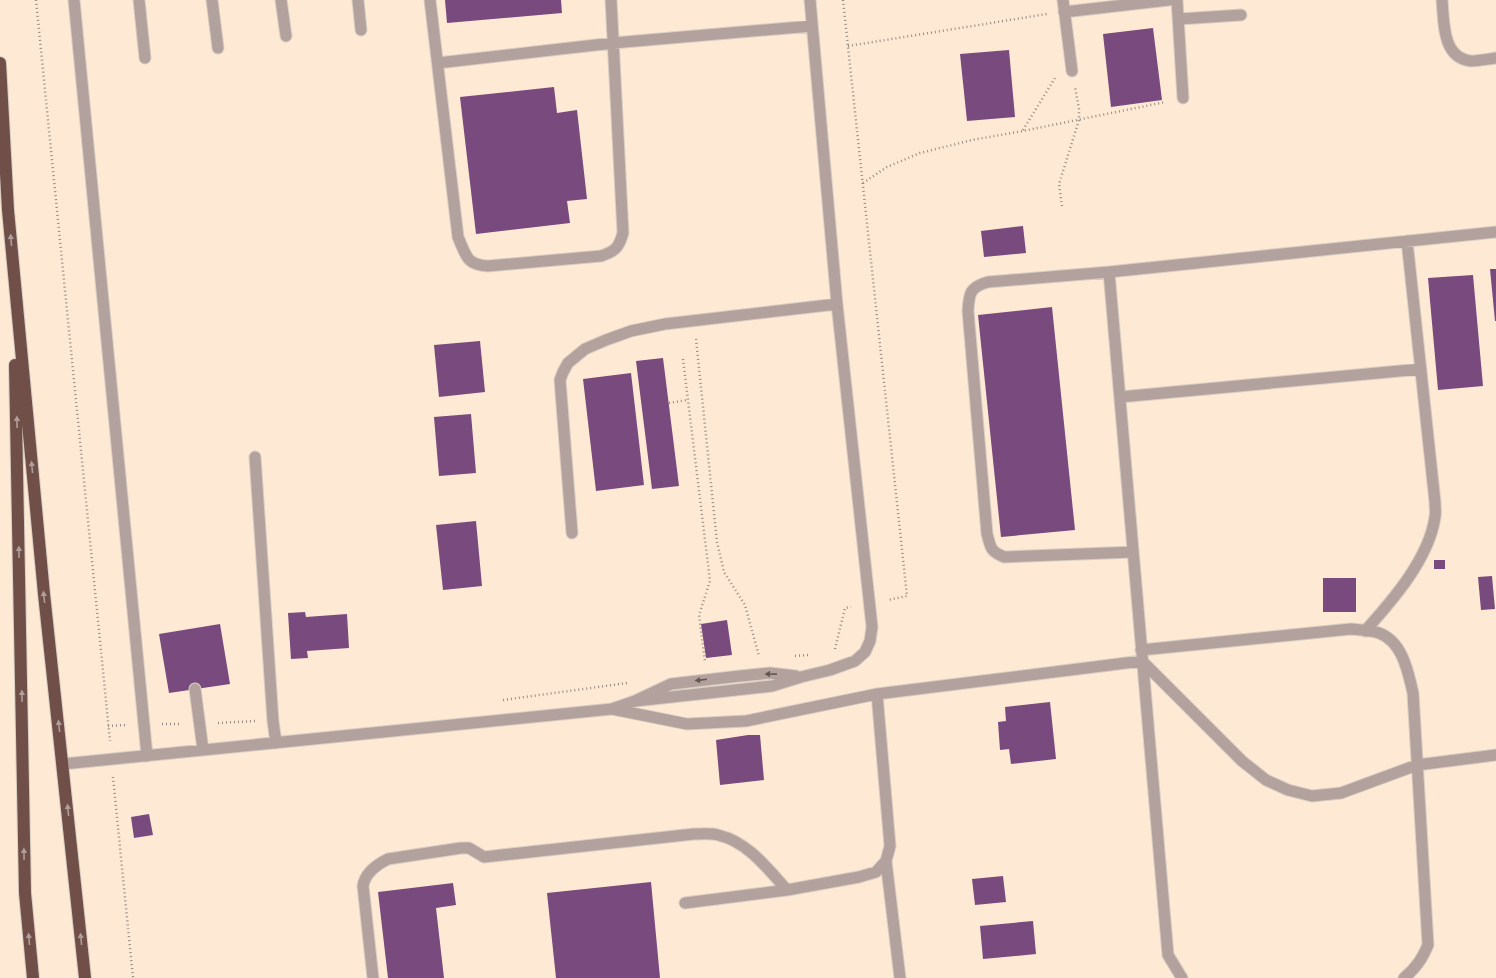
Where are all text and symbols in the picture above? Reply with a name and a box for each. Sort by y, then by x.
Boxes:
one-way arrow [8,234,14,246]
one-way arrow [13,416,20,428]
one-way arrow [29,461,36,473]
one-way arrow [16,545,22,558]
one-way arrow [41,590,48,603]
one-way arrow [764,671,777,677]
one-way arrow [695,677,707,683]
one-way arrow [18,690,25,702]
one-way arrow [55,720,62,732]
one-way arrow [64,804,71,816]
one-way arrow [21,848,28,860]
one-way arrow [26,933,33,945]
one-way arrow [78,933,84,945]

